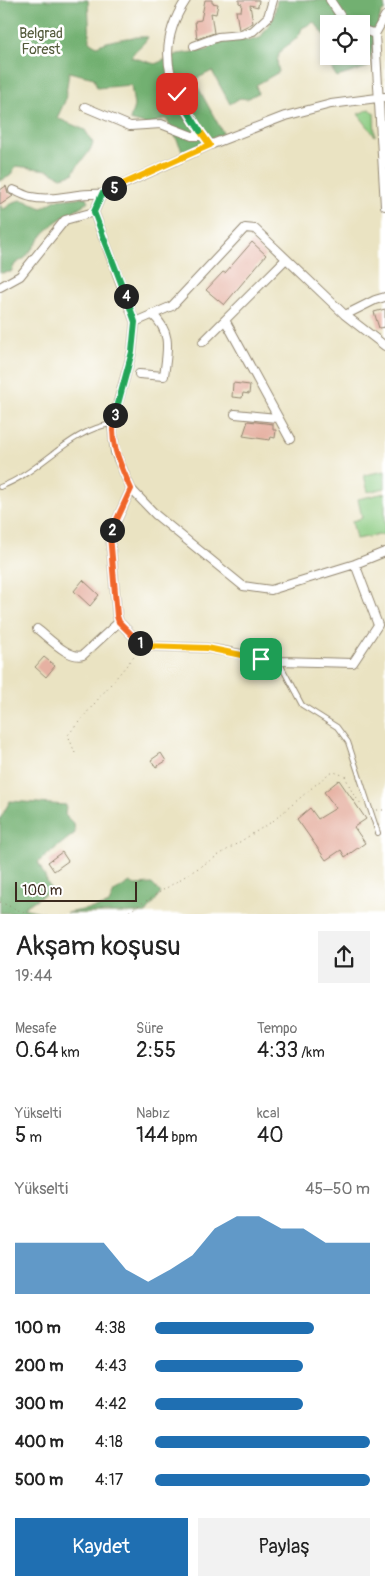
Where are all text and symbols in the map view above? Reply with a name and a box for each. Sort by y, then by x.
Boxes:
map controls [320,15,370,65]
button: locate [320,15,370,65]
park label: Belgrad Forest [19,25,63,58]
pin [156,73,198,115]
icon: check [163,80,191,108]
pin: 5 [102,176,126,200]
text: 5 [111,180,118,197]
pin: 4 [114,284,138,308]
text: 4 [122,288,131,305]
pin: 3 [102,402,128,428]
text: 3 [112,407,119,424]
pin: 2 [100,518,124,542]
text: 2 [109,522,116,539]
pin: 1 [128,630,152,656]
text: 1 [138,635,143,652]
pin [240,638,282,680]
icon: arrive [247,645,275,673]
scale bar [15,878,138,902]
text: 100 m [22,882,62,899]
text: Akşam koşusu [15,929,181,964]
button: share [318,931,370,983]
text: 19:44 [15,966,52,986]
text: Mesafe [15,1020,57,1037]
text: Süre [136,1020,163,1037]
text: Tempo [257,1020,297,1037]
text: 0.64 [15,1037,58,1064]
text: 2:55 [136,1037,176,1064]
text: 4:33 [257,1037,298,1064]
text: km [58,1044,80,1061]
text: /km [298,1044,325,1061]
text: Yükselti [15,1105,62,1122]
text: Nabız [136,1105,170,1122]
text: kcal [257,1105,280,1122]
text: 5 [15,1122,26,1149]
text: 144 [136,1122,169,1149]
text: 40 [257,1122,284,1149]
text: m [26,1129,42,1146]
text: bpm [169,1129,198,1146]
text: Yükselti [15,1179,68,1199]
text: 45–50 m [305,1179,370,1199]
text: 100 m [15,1318,61,1338]
text: 4:38 [95,1318,126,1338]
text: 200 m [15,1356,63,1376]
text: 4:43 [95,1356,127,1376]
text: 300 m [15,1394,63,1414]
text: 4:42 [95,1394,127,1414]
text: 400 m [15,1432,64,1452]
text: 4:18 [95,1432,123,1452]
text: 500 m [15,1470,63,1490]
text: 4:17 [95,1470,123,1490]
button: Kaydet [15,1518,188,1576]
button: Paylaş [198,1518,370,1576]

